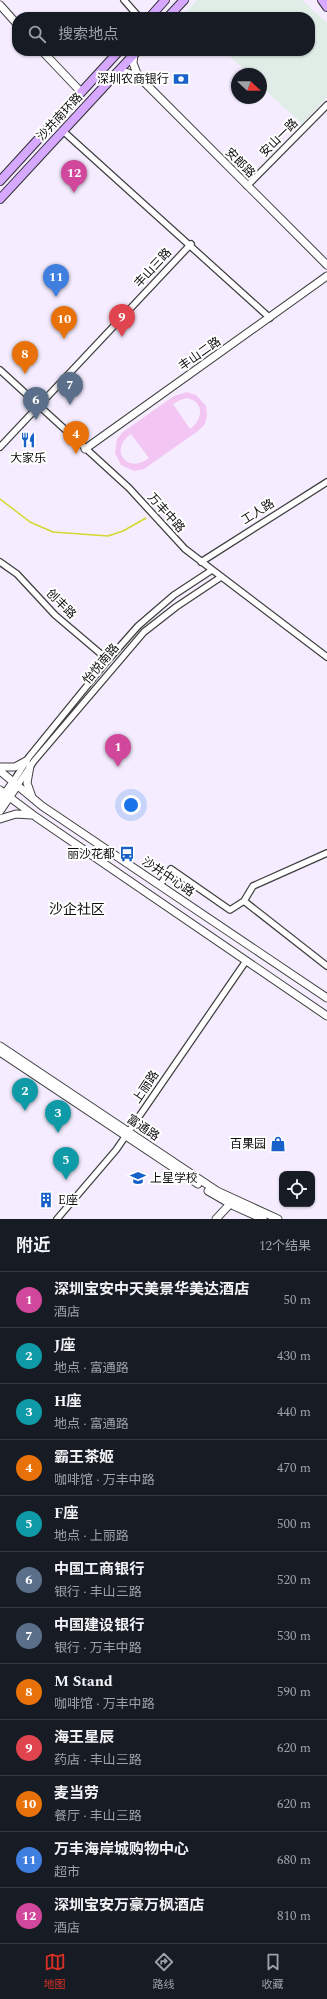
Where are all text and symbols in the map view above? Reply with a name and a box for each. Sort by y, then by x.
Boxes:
search box [12,12,315,56]
icon: search [26,23,48,45]
text: 搜索地点 [58,23,118,46]
north arrow [231,68,267,104]
place label: 深圳农商银行 [97,70,169,89]
bank icon: 深圳农商银行 [172,70,190,88]
street label: 沙井南环路 [33,89,87,145]
street label: 安山一路 [255,114,303,162]
street label: 安郎路 [221,144,259,182]
pin: 12 [61,160,87,193]
street label: 丰山三路 [130,244,176,292]
pin: 11 [43,264,69,297]
pin: 9 [109,304,135,337]
pin: 10 [51,306,77,339]
street label: 丰山二路 [175,332,225,376]
pin: 8 [12,341,38,374]
pin: 7 [57,372,83,405]
pin: 6 [23,387,49,420]
pin: 4 [63,421,89,454]
restaurant icon: 大家乐 [19,431,37,449]
place label: 大家乐 [10,449,46,468]
street label: 万丰中路 [143,489,189,537]
street label: 工人路 [238,494,278,530]
street label: 创丰路 [42,585,80,623]
street label: 怡悦南路 [78,640,124,688]
pin: 1 [105,734,131,767]
your location [121,795,141,815]
place label: 丽沙花都 [67,845,115,864]
bus stop icon: 丽沙花都 [118,845,136,863]
street label: 沙井中心路 [138,852,198,902]
district label: 沙企社区 [49,899,105,920]
street label: 上丽路 [128,1067,164,1107]
pin: 2 [12,1078,38,1111]
pin: 3 [45,1100,71,1133]
street label: 富通路 [123,1110,163,1146]
place label: 百果园 [230,1135,266,1154]
shop icon: 百果园 [269,1135,287,1153]
pin: 5 [53,1147,79,1180]
school or university icon: 上星学校 [129,1169,147,1187]
place label: 上星学校 [150,1169,198,1188]
map controls [279,1171,315,1207]
button: locate [279,1171,315,1207]
building icon: E座 [37,1191,55,1209]
place label: E座 [58,1191,78,1210]
text: 附近 [16,1233,50,1259]
text: 12个结果 [259,1236,311,1256]
text: 深圳宝安中天美景华美达酒店 [54,1278,249,1301]
text: 1 [25,1290,33,1310]
text: 50 m [284,1290,311,1310]
text: 酒店 [54,1302,80,1322]
text: J座 [54,1334,75,1357]
text: 2 [25,1346,33,1366]
text: 430 m [277,1346,311,1366]
text: 地点 · 富通路 [54,1358,129,1378]
text: H座 [54,1390,82,1413]
text: 3 [25,1402,33,1422]
text: 440 m [277,1402,311,1422]
text: 地点 · 富通路 [54,1414,129,1434]
text: 霸王茶姬 [54,1446,114,1469]
text: 4 [25,1458,33,1478]
text: 470 m [277,1458,311,1478]
text: 咖啡馆 · 万丰中路 [54,1470,155,1490]
text: F座 [54,1502,78,1525]
text: 5 [25,1514,33,1534]
text: 500 m [277,1514,311,1534]
text: 地点 · 上丽路 [54,1526,129,1546]
text: 中国工商银行 [54,1558,144,1581]
text: 6 [25,1570,33,1590]
text: 520 m [277,1570,311,1590]
text: 银行 · 丰山三路 [54,1582,142,1602]
text: 中国建设银行 [54,1614,144,1637]
text: 7 [25,1626,33,1646]
text: 530 m [277,1626,311,1646]
text: 银行 · 万丰中路 [54,1638,142,1658]
text: M Stand [54,1670,113,1693]
text: 8 [25,1682,33,1702]
text: 590 m [277,1682,311,1702]
text: 咖啡馆 · 万丰中路 [54,1694,155,1714]
text: 海王星辰 [54,1726,114,1749]
text: 9 [25,1738,33,1758]
text: 620 m [277,1738,311,1758]
text: 药店 · 丰山三路 [54,1750,142,1770]
text: 麦当劳 [54,1782,99,1805]
text: 10 [22,1794,36,1814]
text: 620 m [277,1794,311,1814]
text: 餐厅 · 丰山三路 [54,1806,142,1826]
text: 万丰海岸城购物中心 [54,1838,189,1861]
text: 11 [22,1850,36,1870]
text: 680 m [277,1850,311,1870]
text: 超市 [54,1862,80,1882]
text: 深圳宝安万豪万枫酒店 [54,1894,204,1917]
text: 12 [22,1906,36,1926]
text: 810 m [277,1906,311,1926]
text: 酒店 [54,1918,80,1938]
tab: 地图 [44,1951,66,1993]
tab: 路线 [153,1951,175,1993]
tab: 收藏 [262,1951,284,1993]

